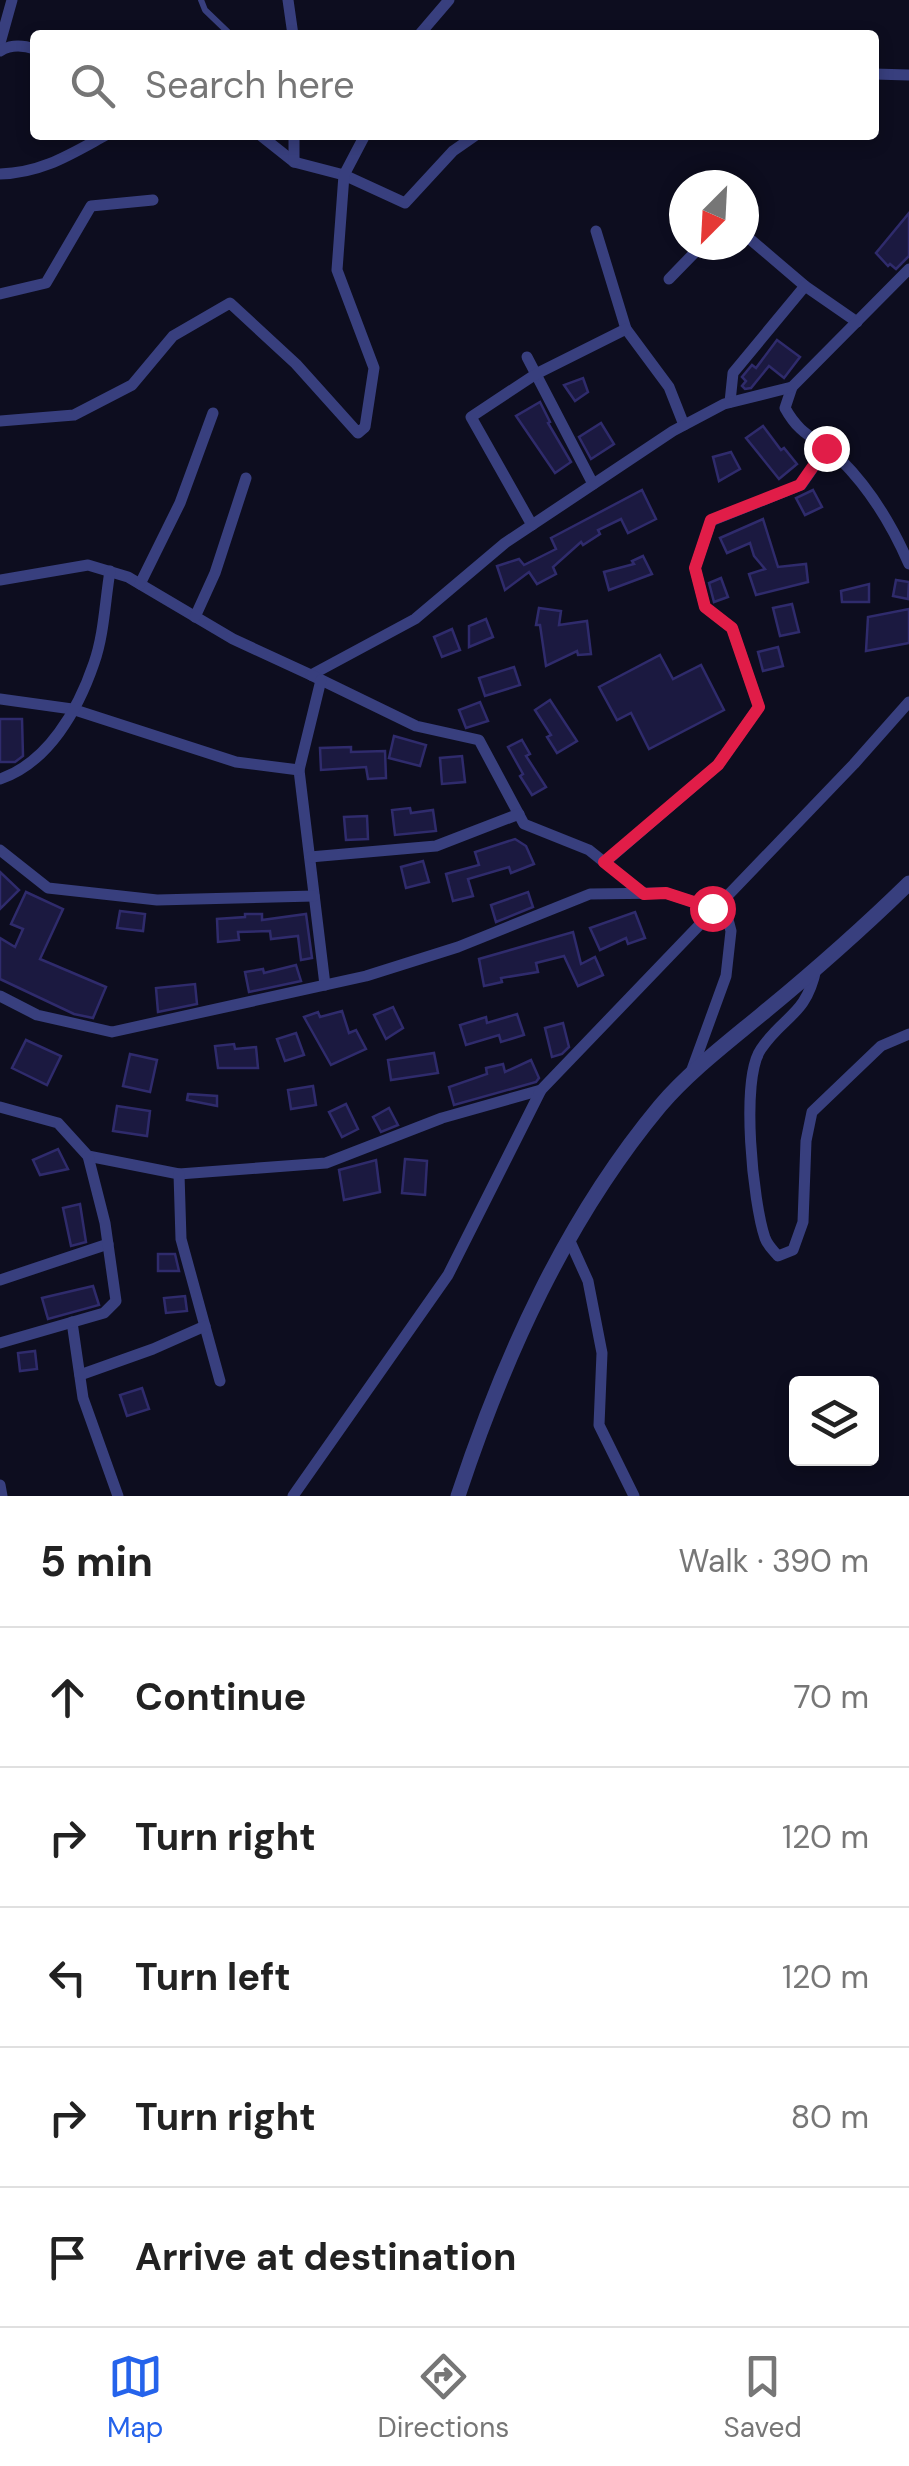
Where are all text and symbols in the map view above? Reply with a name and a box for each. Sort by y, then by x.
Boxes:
search box [30,30,879,140]
icon: search [65,58,120,113]
text: Search here [145,60,355,110]
north arrow [669,170,759,260]
route end [804,426,850,472]
route start [690,886,736,932]
map controls [789,1376,879,1466]
button: layers [789,1376,879,1466]
text: 5 min [40,1534,153,1589]
text: Walk · 390 m [679,1540,869,1582]
icon: ahead [40,1670,95,1725]
text: Continue [135,1672,306,1722]
text: 70 m [793,1676,869,1718]
icon: right [40,1810,95,1865]
text: Turn right [135,1812,316,1862]
text: 120 m [782,1816,869,1858]
icon: left [40,1950,95,2005]
text: Turn left [135,1952,291,2002]
text: 120 m [782,1956,869,1998]
icon: right [40,2090,95,2145]
text: Turn right [135,2092,316,2142]
text: 80 m [791,2096,869,2138]
icon: arrive [40,2230,95,2285]
text: Arrive at destination [135,2232,517,2282]
tab: Map [107,2349,163,2446]
tab: Directions [378,2349,509,2446]
tab: Saved [723,2349,802,2446]

